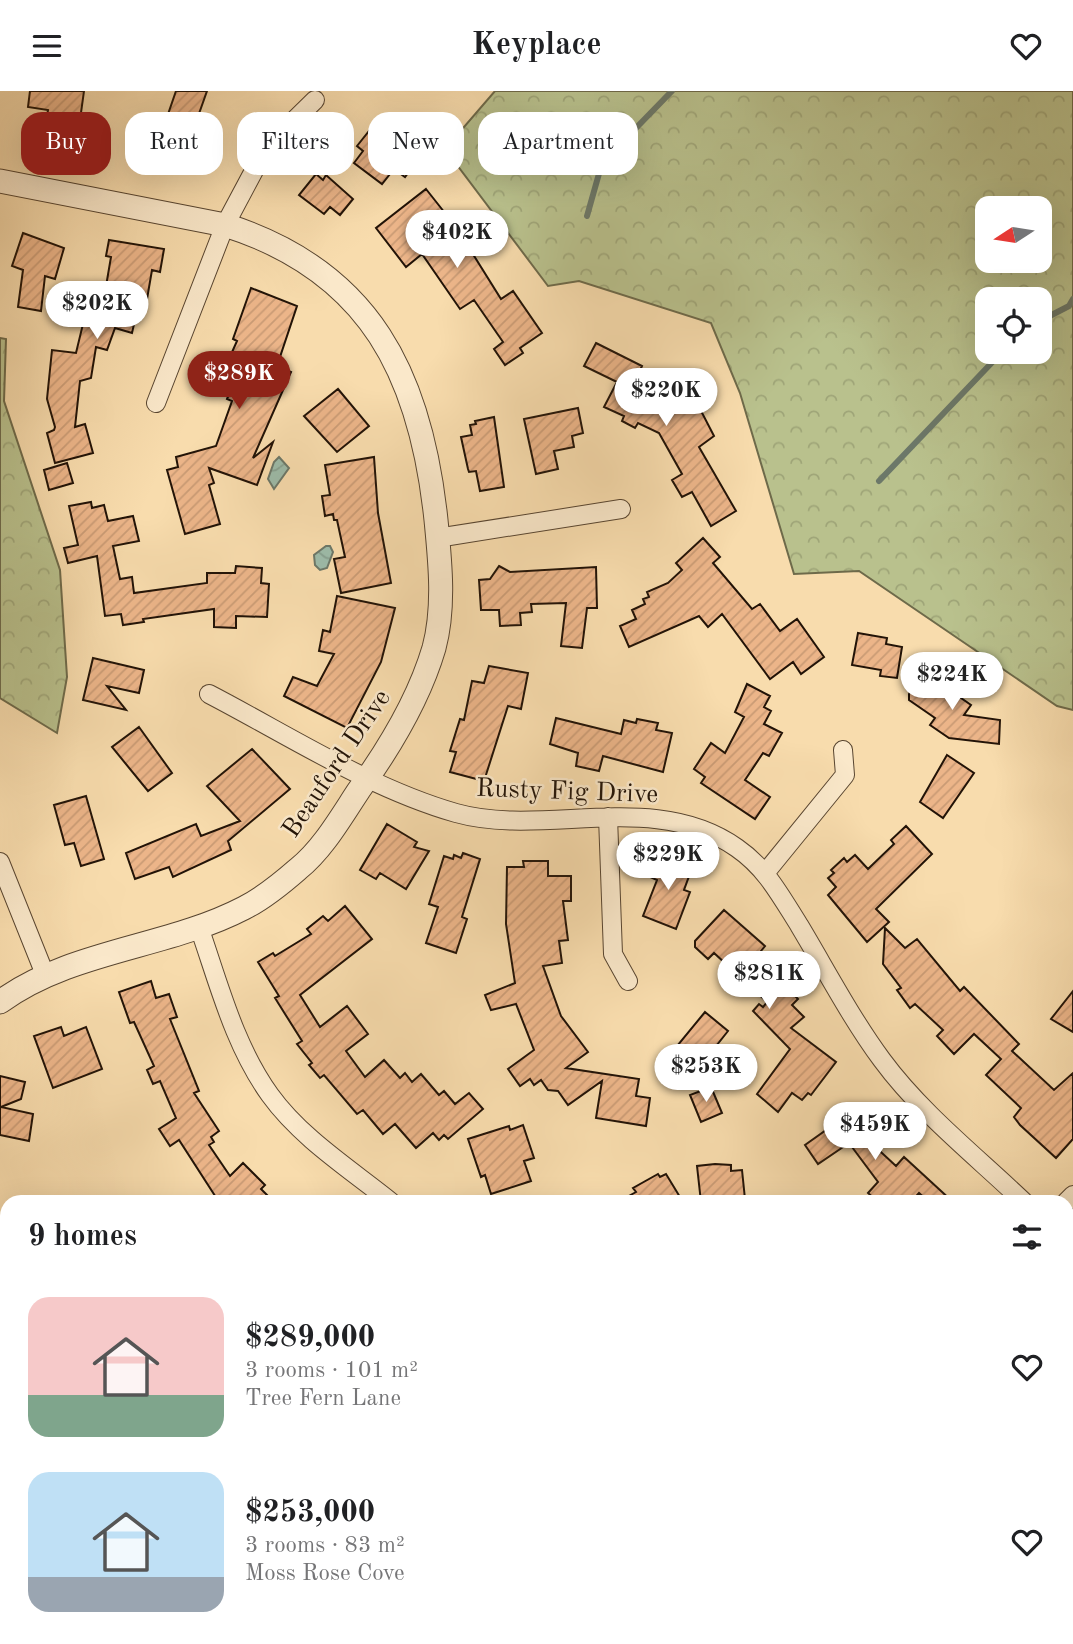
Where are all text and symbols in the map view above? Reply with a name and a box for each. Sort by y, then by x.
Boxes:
icon: menu [28,27,66,65]
icon: heart [1007,27,1045,65]
text: Keyplace [471,30,602,62]
chip: Buy [21,112,111,175]
chip: Rent [125,112,223,175]
chip: Filters [237,112,354,175]
chip: New [368,112,464,175]
chip: Apartment [478,112,638,175]
north arrow [975,196,1052,273]
map controls [975,196,1052,364]
pin: $402K [408,211,506,270]
text: $402K [421,221,493,244]
pin: $202K [48,281,146,341]
button: locate [975,287,1052,364]
text: $202K [61,292,133,315]
pin: $289K [190,351,288,411]
text: $289K [203,362,275,385]
pin: $220K [617,369,715,428]
text: $220K [630,379,702,402]
pin: $224K [903,653,1001,712]
text: $224K [916,663,988,686]
street label: Beauford Drive [278,685,396,843]
street label: Rusty Fig Drive [475,776,659,808]
pin: $229K [619,833,717,892]
text: $229K [632,843,704,866]
pin: $281K [720,951,818,1011]
text: $281K [733,962,805,985]
pin: $253K [657,1045,755,1104]
text: $253K [670,1055,742,1078]
pin: $459K [826,1103,924,1162]
text: $459K [839,1113,911,1136]
icon: filters [1008,1218,1046,1256]
text: 9 homes [28,1222,137,1252]
text: $289,000 [245,1323,375,1353]
icon: home [84,1325,168,1409]
icon: heart [1008,1348,1046,1386]
text: 3 rooms · 101 m² [245,1359,418,1382]
text: Tree Fern Lane [245,1387,401,1410]
text: $253,000 [245,1498,375,1528]
icon: home [84,1500,168,1584]
icon: heart [1008,1523,1046,1561]
text: 3 rooms · 83 m² [245,1534,405,1557]
text: Moss Rose Cove [245,1562,404,1585]

